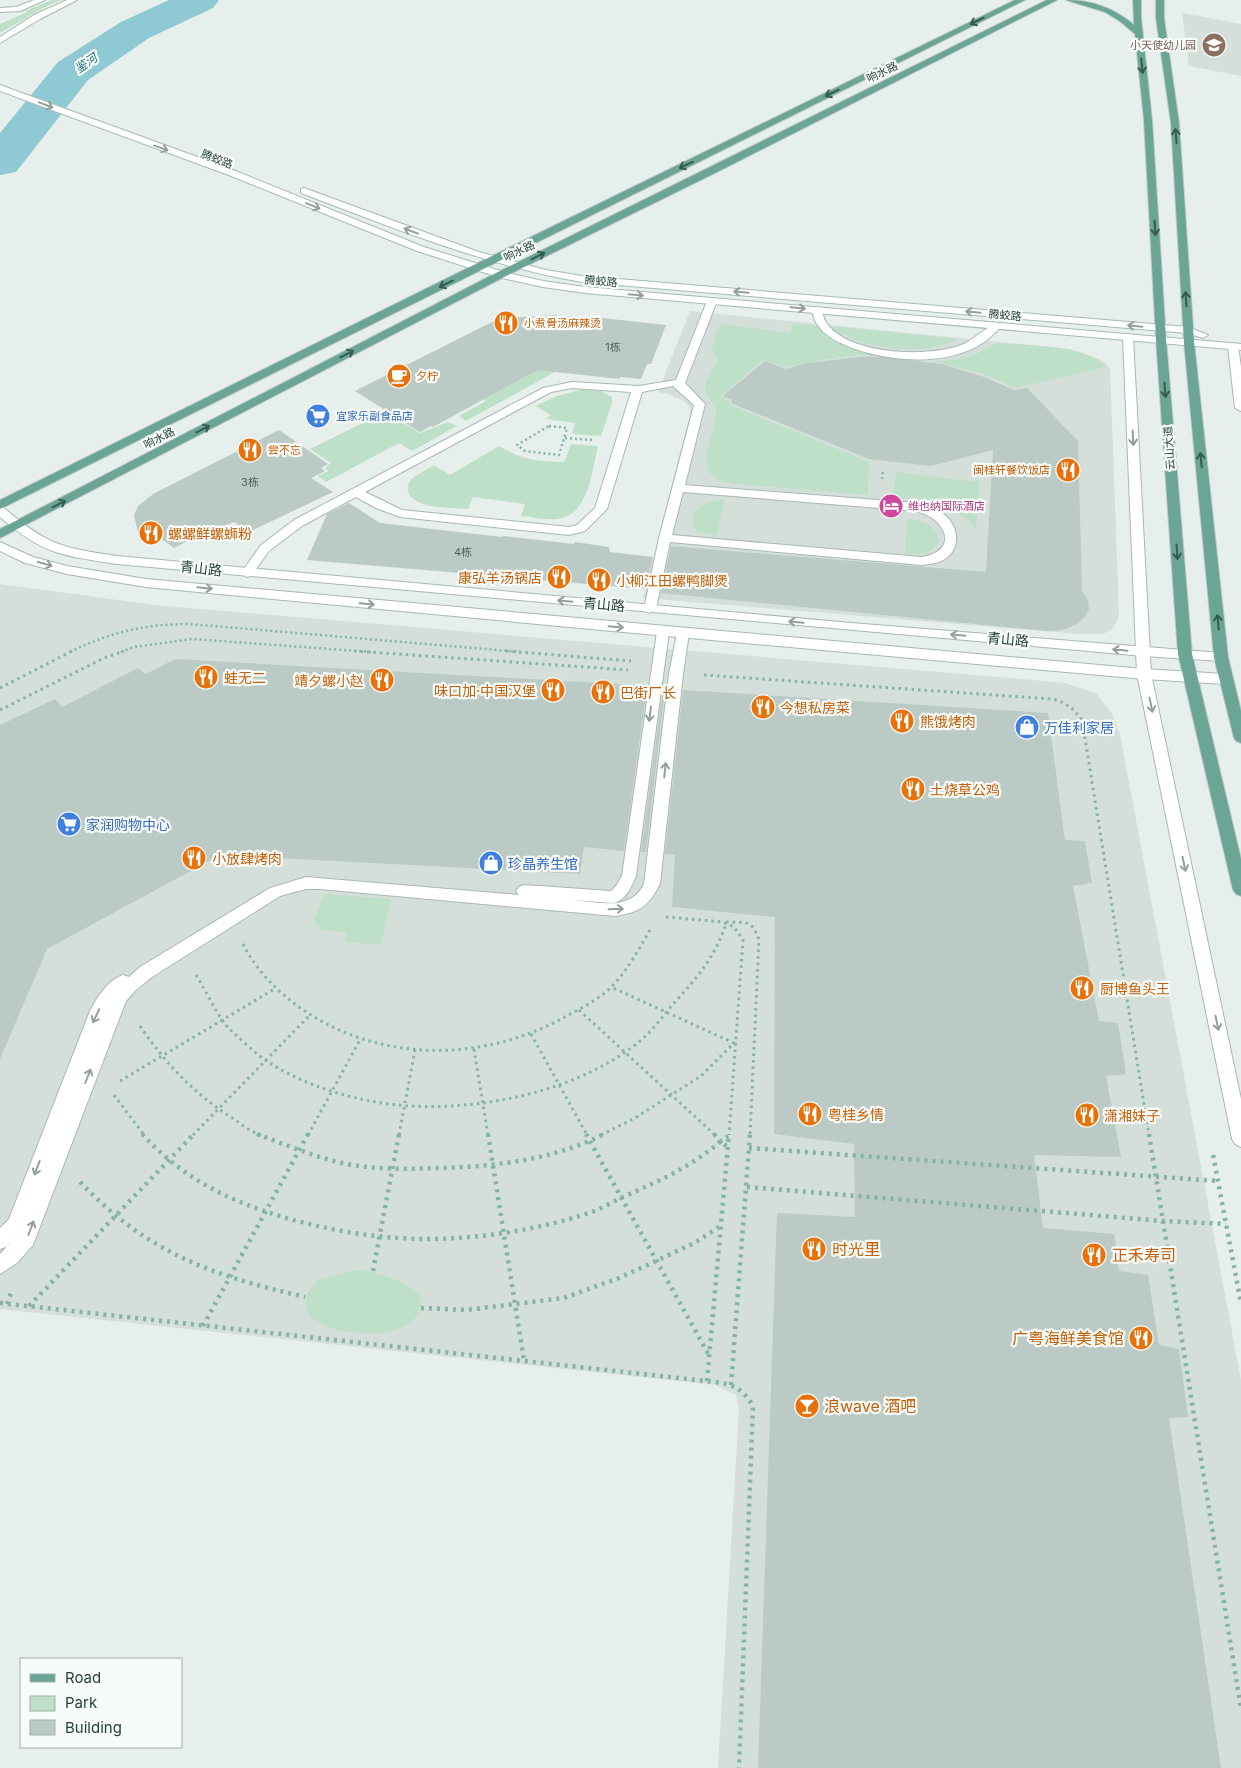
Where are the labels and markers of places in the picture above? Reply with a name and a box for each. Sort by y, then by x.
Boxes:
school or university icon: 小天使幼儿园 [1201,32,1227,58]
place label: 小天使幼儿园 [1130,38,1196,52]
restaurant icon: 小煮骨汤麻辣烫 [493,310,519,336]
place label: 小煮骨汤麻辣烫 [524,316,601,330]
cafe icon: 夕柠 [386,363,412,389]
place label: 夕柠 [416,369,438,383]
supermarket icon: 宜家乐副食品店 [305,403,331,429]
place label: 宜家乐副食品店 [336,409,413,423]
restaurant icon: 尝不忘 [237,437,263,463]
place label: 尝不忘 [268,443,301,457]
restaurant icon: 闽桂轩餐饮饭店 [1055,457,1081,483]
place label: 闽桂轩餐饮饭店 [973,463,1050,477]
hotel icon: 维也纳国际酒店 [878,493,904,519]
place label: 维也纳国际酒店 [908,499,985,513]
restaurant icon: 螺螺鲜螺蛳粉 [138,520,164,546]
place label: 螺螺鲜螺蛳粉 [168,525,252,542]
restaurant icon: 康弘羊汤锅店 [546,564,572,590]
restaurant icon: 小柳江田螺鸭脚煲 [586,567,612,593]
place label: 康弘羊汤锅店 [458,569,542,586]
place label: 小柳江田螺鸭脚煲 [616,572,728,589]
restaurant icon: 蛙无二 [193,664,219,690]
restaurant icon: 靖夕螺小赵 [369,667,395,693]
place label: 蛙无二 [224,669,266,686]
place label: 靖夕螺小赵 [294,672,364,689]
restaurant icon: 味口加·中国汉堡 [540,677,566,703]
restaurant icon: 巴街厂长 [590,679,616,705]
place label: 味口加·中国汉堡 [434,682,536,699]
place label: 巴街厂长 [620,684,676,701]
restaurant icon: 今想私房菜 [750,694,776,720]
place label: 今想私房菜 [780,699,850,716]
restaurant icon: 熊饿烤肉 [889,708,915,734]
place label: 熊饿烤肉 [920,713,976,730]
shop icon: 万佳利家居 [1014,714,1040,740]
place label: 万佳利家居 [1044,719,1114,736]
restaurant icon: 土烧草公鸡 [900,776,926,802]
place label: 土烧草公鸡 [930,781,1000,798]
supermarket icon: 家润购物中心 [56,811,82,837]
place label: 家润购物中心 [86,816,170,833]
restaurant icon: 小放肆烤肉 [181,845,207,871]
place label: 小放肆烤肉 [212,850,282,867]
shop icon: 珍晶养生馆 [478,850,504,876]
place label: 珍晶养生馆 [508,855,578,872]
restaurant icon: 厨博鱼头王 [1069,975,1095,1001]
place label: 厨博鱼头王 [1100,980,1170,997]
restaurant icon: 粤桂乡情 [797,1101,823,1127]
restaurant icon: 潇湘妹子 [1074,1102,1100,1128]
place label: 粤桂乡情 [828,1106,884,1123]
place label: 潇湘妹子 [1104,1107,1160,1124]
restaurant icon: 时光里 [801,1236,827,1262]
place label: 时光里 [832,1239,880,1259]
restaurant icon: 正禾寿司 [1081,1242,1107,1268]
place label: 正禾寿司 [1112,1245,1176,1265]
restaurant icon: 广粤海鲜美食馆 [1128,1325,1154,1351]
place label: 广粤海鲜美食馆 [1012,1328,1124,1348]
bar icon: 浪wave 酒吧 [794,1393,820,1419]
place label: 浪wave 酒吧 [824,1396,916,1416]

